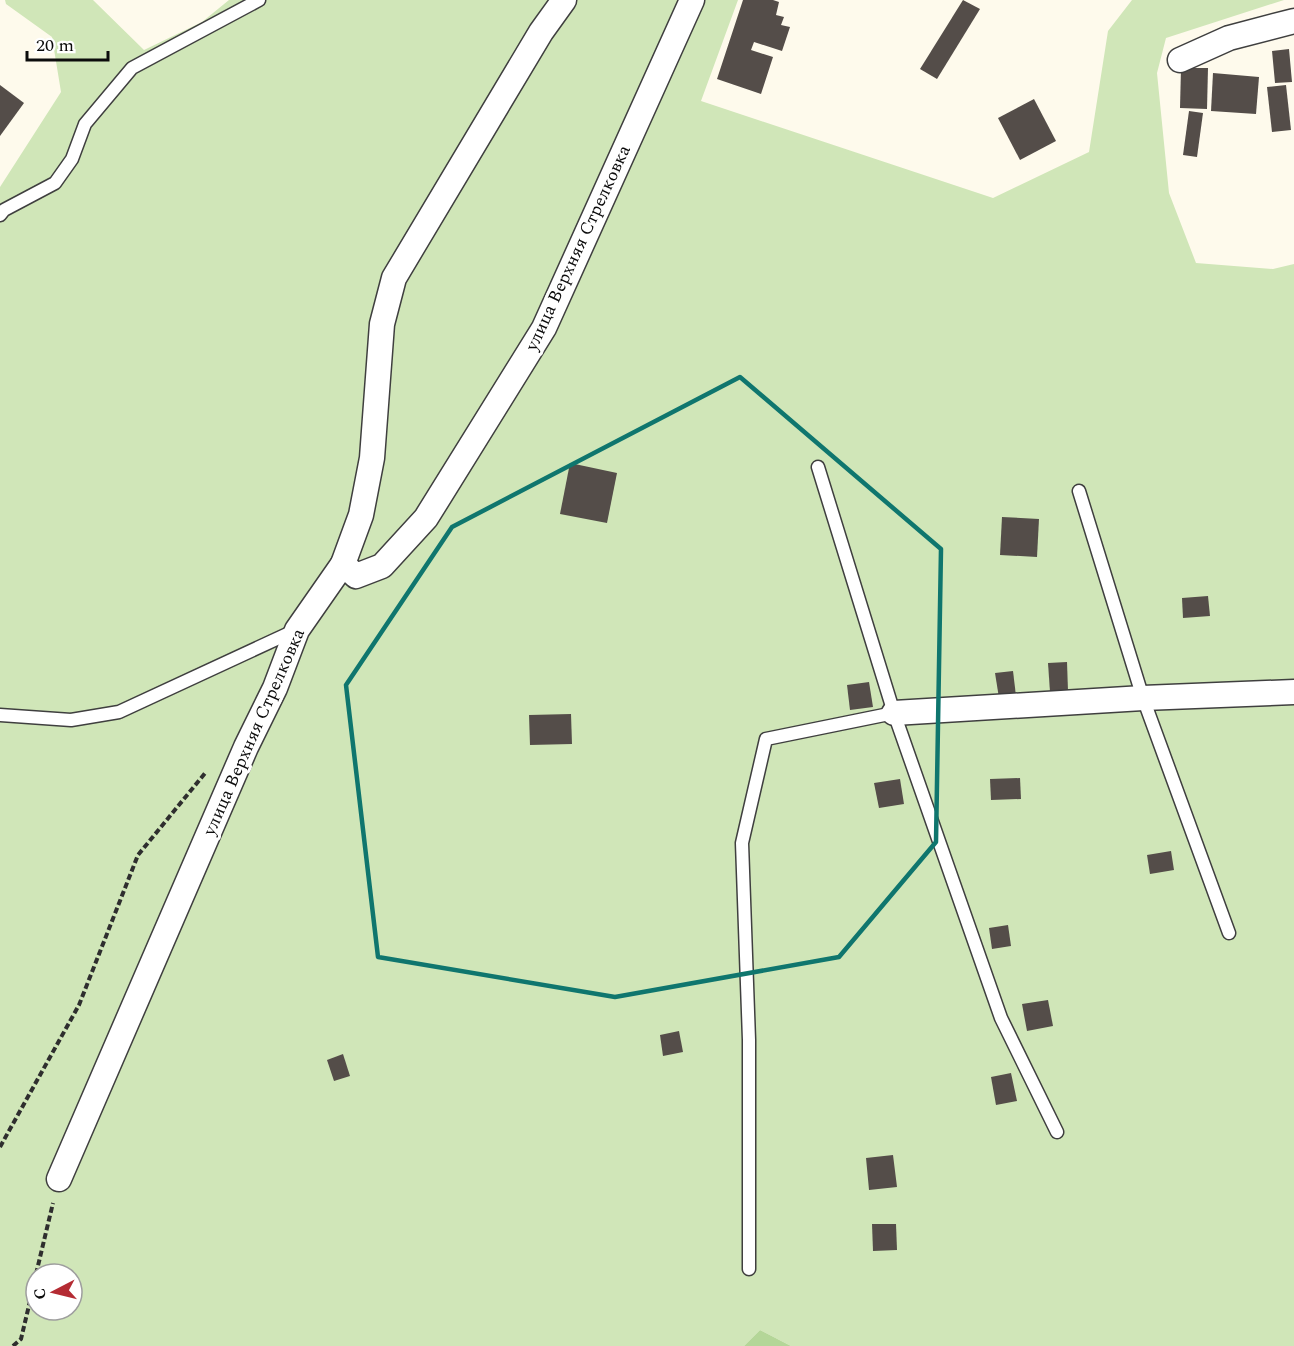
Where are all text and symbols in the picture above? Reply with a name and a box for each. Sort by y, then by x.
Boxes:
scale bar [27,24,108,62]
text: 20 m [36,32,74,59]
street label: улица Верхняя Стрелковка [518,140,638,356]
street label: улица Верхняя Стрелковка [196,624,312,841]
north arrow [24,1262,84,1322]
text: С [27,1287,53,1301]

